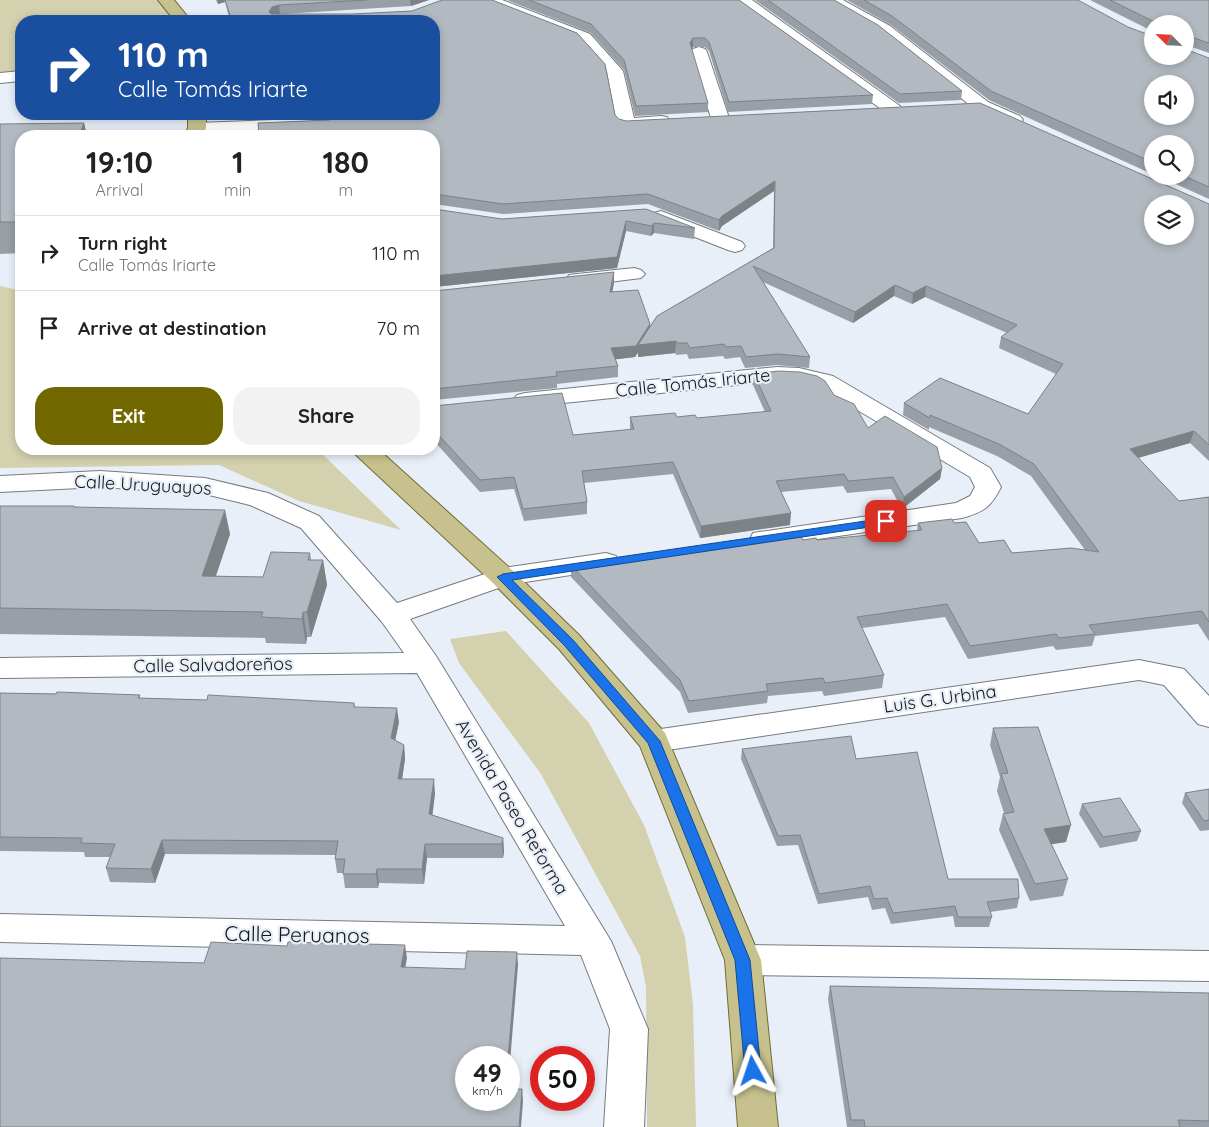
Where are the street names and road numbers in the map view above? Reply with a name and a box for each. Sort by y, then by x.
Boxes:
street label: Calle Tomás Iriarte [614,363,771,402]
street label: Calle Uruguayos [74,469,212,500]
street label: Calle Salvadoreños [133,652,293,677]
street label: Luis G. Urbina [882,679,998,718]
street label: Avenida Paseo Reforma [451,715,574,899]
street label: Calle Peruanos [224,920,370,948]

